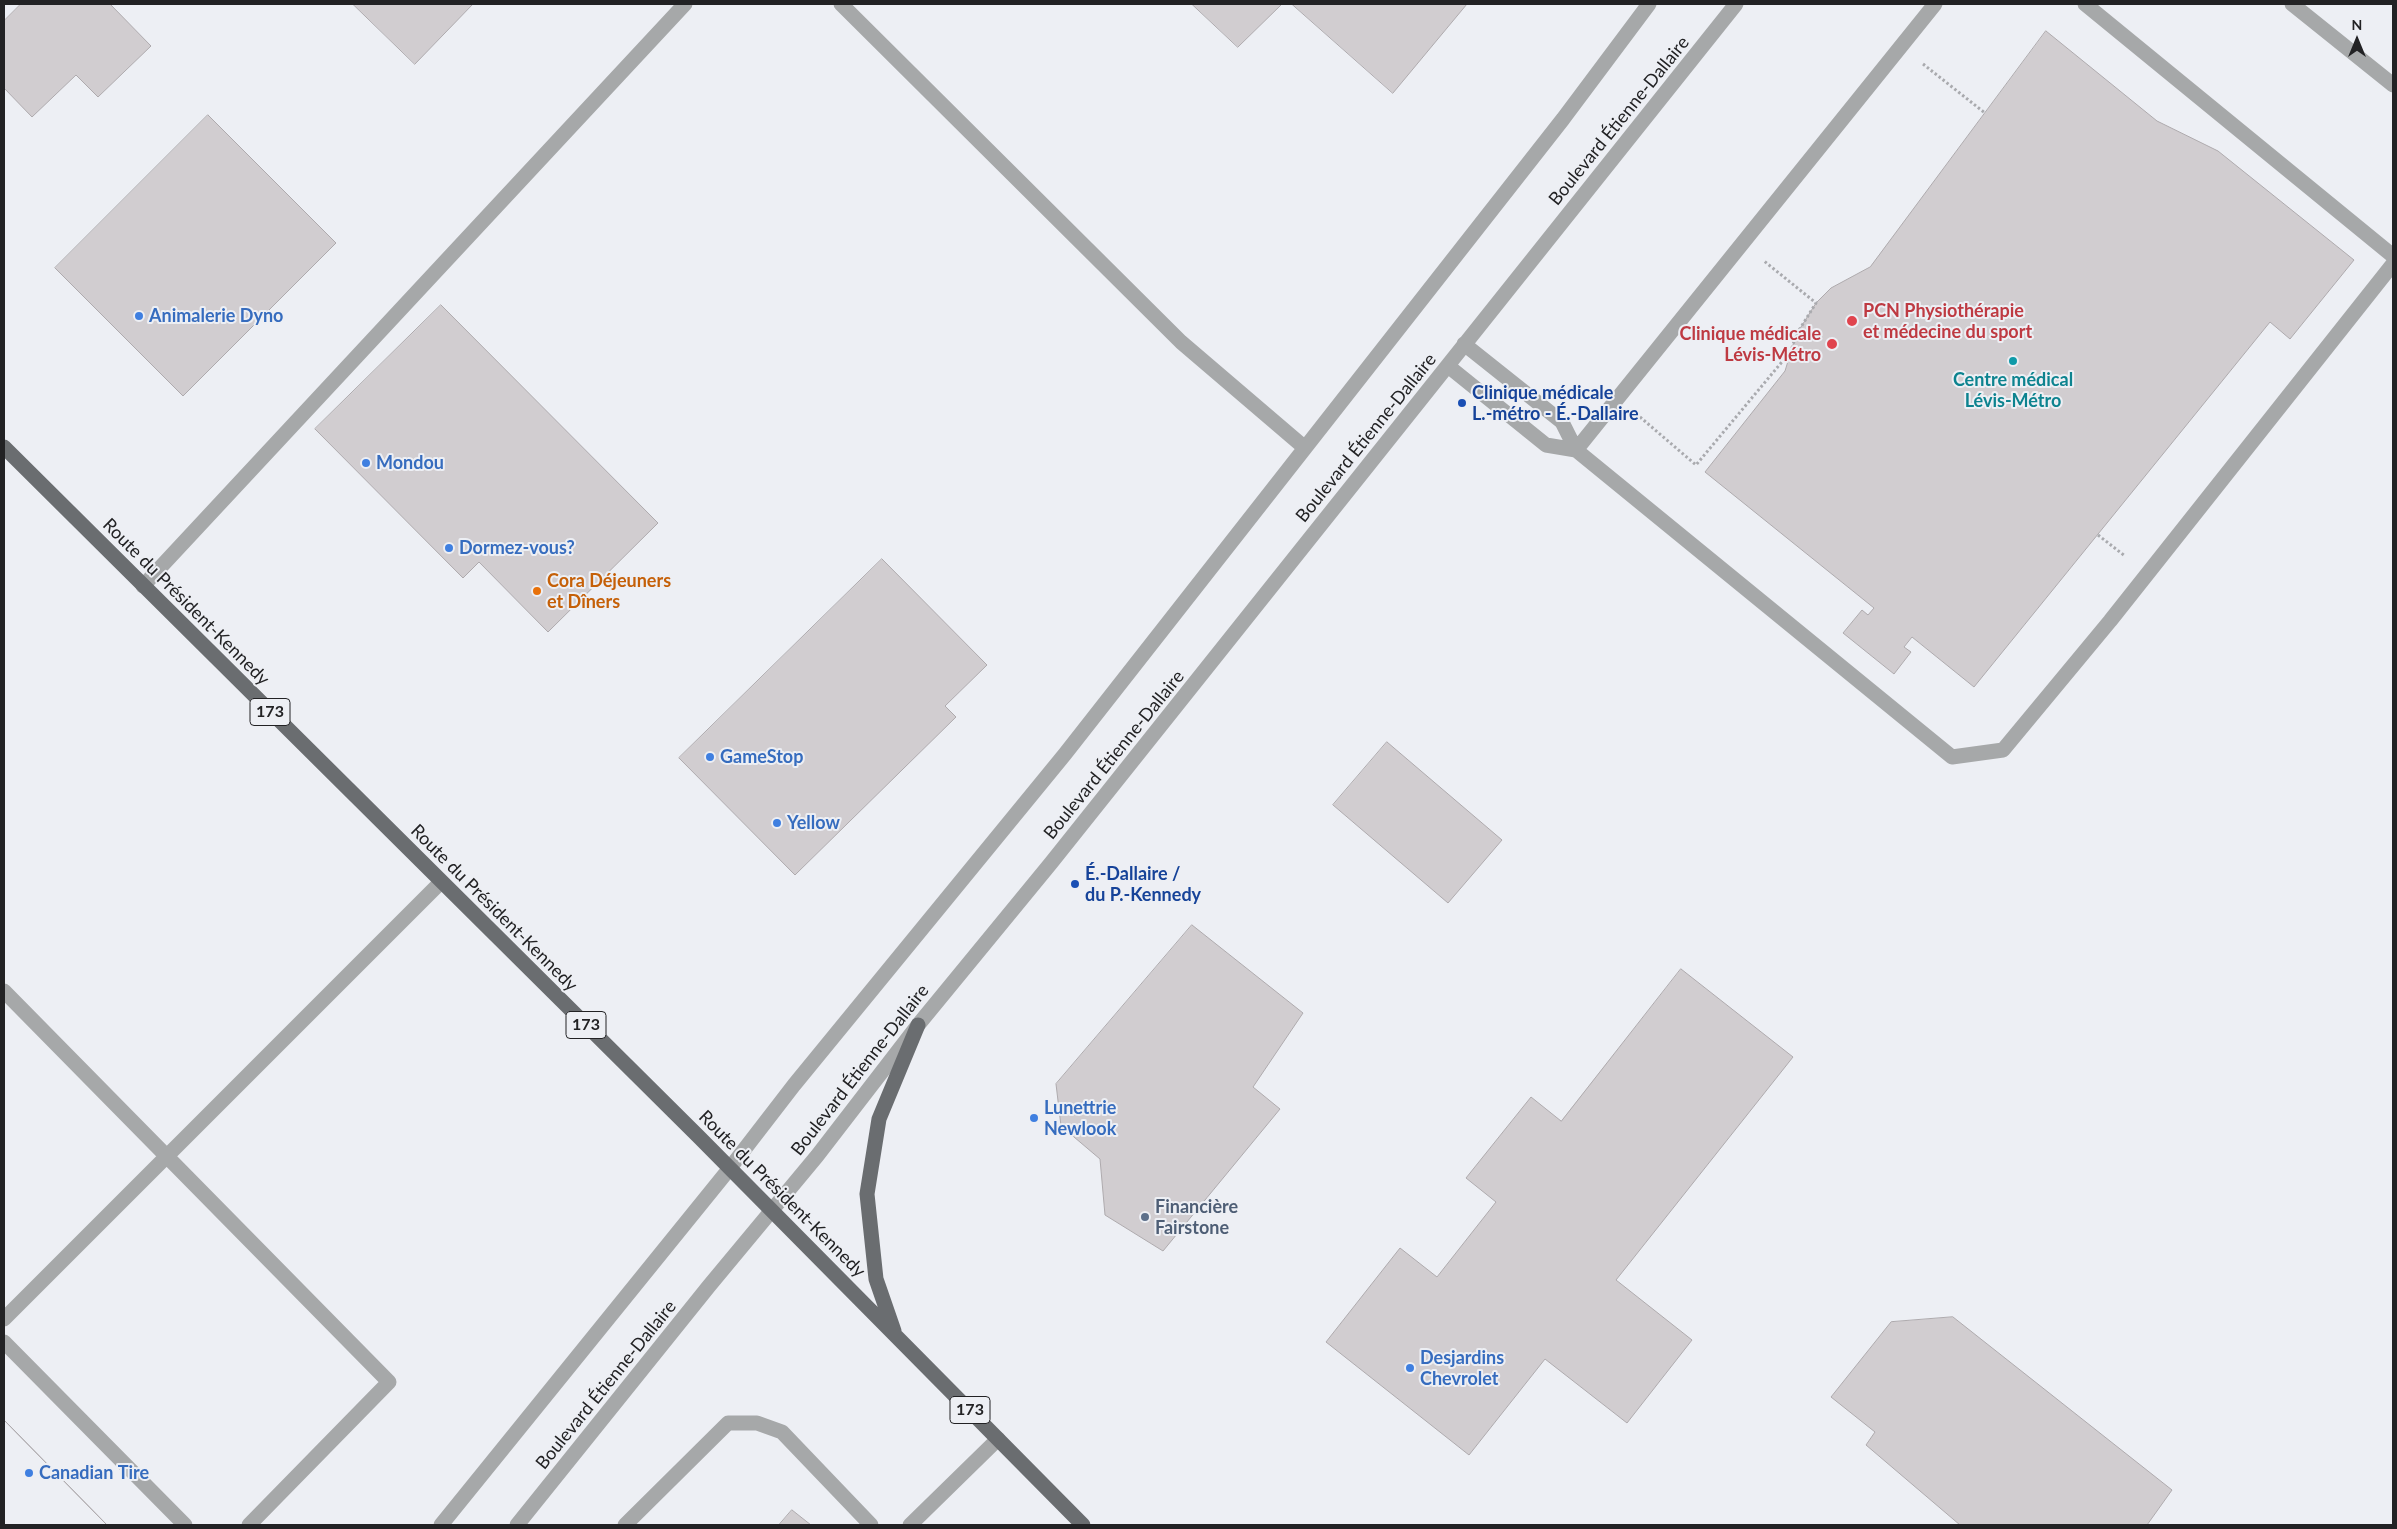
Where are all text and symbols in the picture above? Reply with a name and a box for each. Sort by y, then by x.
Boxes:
north arrow [2332,15,2382,65]
text: N [2352,16,2362,33]
street label: Boulevard Étienne-Dallaire [1544,32,1694,210]
place label: PCN Physiothérapie et médecine du sport [1863,300,2032,342]
place label: Animalerie Dyno [149,305,283,327]
marker: Animalerie Dyno [133,310,145,322]
marker: PCN Physiothérapie et médecine du sport [1845,314,1859,328]
place label: Clinique médicale Lévis-Métro [1680,323,1821,366]
marker: Clinique médicale Lévis-Métro [1825,337,1839,351]
street label: Boulevard Étienne-Dallaire [1291,349,1441,527]
marker: Centre médical Lévis-Métro [2007,355,2019,367]
place label: Centre médical Lévis-Métro [1953,369,2073,412]
place label: Clinique médicale L.-métro - É.-Dallaire [1472,382,1639,424]
marker: Clinique médicale L.-métro - É.-Dallaire [1456,397,1468,409]
place label: Mondou [376,452,444,474]
marker: Mondou [360,457,372,469]
street label: Route du Président-Kennedy [98,514,274,690]
place label: Dormez-vous? [459,537,575,559]
marker: Dormez-vous? [443,542,455,554]
place label: Cora Déjeuners et Dîners [547,570,671,612]
marker: Cora Déjeuners et Dîners [531,585,543,597]
street label: Boulevard Étienne-Dallaire [1039,666,1189,844]
road number: 173 [250,699,290,726]
place label: GameStop [720,746,803,768]
marker: GameStop [704,751,716,763]
place label: Yellow [787,812,840,834]
marker: Yellow [771,817,783,829]
street label: Route du Président-Kennedy [406,820,582,996]
place label: É.-Dallaire / du P.-Kennedy [1085,863,1201,906]
marker: É.-Dallaire / du P.-Kennedy [1069,878,1081,890]
street label: Boulevard Étienne-Dallaire [787,980,933,1160]
road number: 173 [566,1012,606,1038]
place label: Lunettrie Newlook [1044,1097,1116,1140]
street label: Route du Président-Kennedy [694,1106,870,1282]
marker: Lunettrie Newlook [1028,1112,1040,1124]
place label: Financière Fairstone [1155,1196,1238,1238]
marker: Financière Fairstone [1139,1211,1151,1223]
street label: Boulevard Étienne-Dallaire [531,1296,681,1474]
place label: Desjardins Chevrolet [1420,1347,1504,1390]
marker: Desjardins Chevrolet [1404,1362,1416,1374]
road number: 173 [950,1396,990,1424]
place label: Canadian Tire [39,1462,149,1484]
marker: Canadian Tire [23,1467,35,1479]

